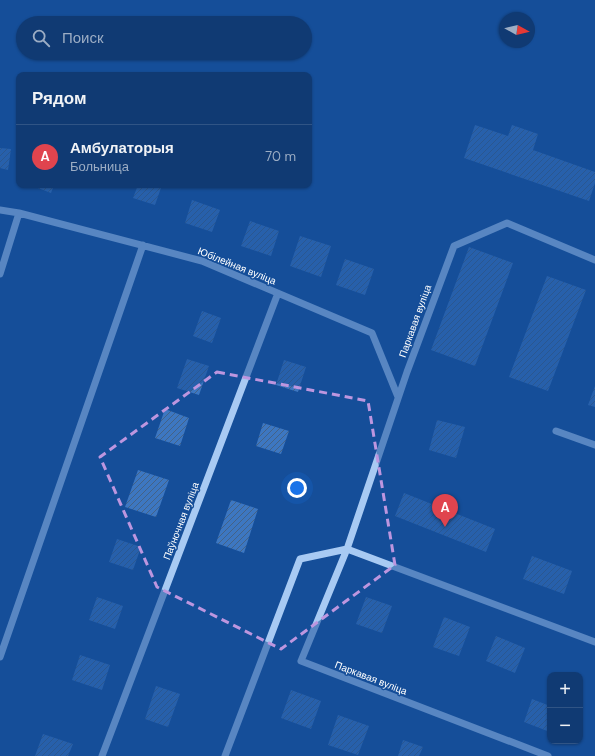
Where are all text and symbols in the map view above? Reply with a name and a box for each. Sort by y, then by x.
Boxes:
north arrow [499,12,535,48]
search box [16,16,312,60]
icon: search [30,27,52,49]
text: Поиск [62,28,104,48]
text: Рядом [32,87,87,109]
text: Амбулаторыя [70,138,174,158]
text: A [40,148,50,165]
text: 70 m [265,148,296,165]
text: Больница [70,158,129,175]
street label: Юбілейная вуліца [196,244,279,288]
street label: Паркавая вуліца [396,282,434,359]
your location [287,478,307,498]
street label: Паўночная вуліца [160,480,202,562]
pin: A [432,494,458,527]
street label: Паркавая вуліца [333,658,409,698]
map controls [547,672,583,744]
button: + [547,672,583,708]
button: − [547,708,583,744]

